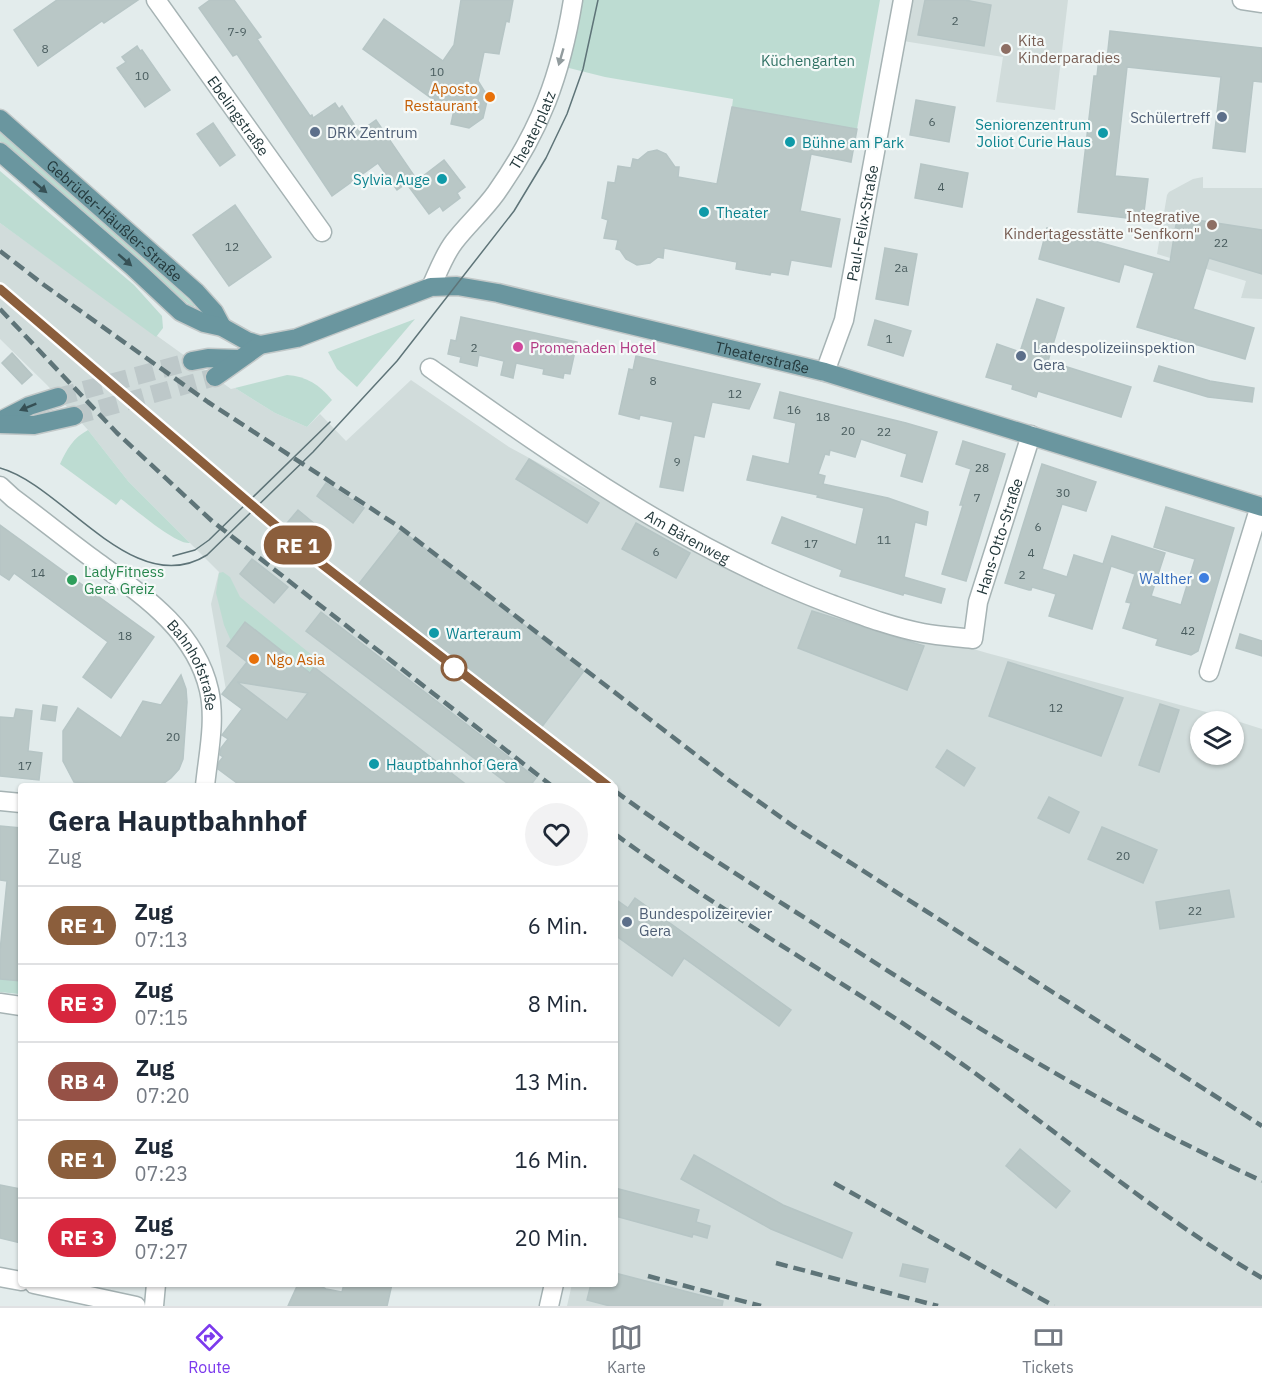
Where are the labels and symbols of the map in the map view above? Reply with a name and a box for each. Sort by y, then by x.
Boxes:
house number: 2 [951,13,959,28]
house number: 7-9 [227,24,247,39]
place label: Kita Kinderparadies [1018,31,1120,67]
house number: 8 [41,41,49,56]
marker: Kita Kinderparadies [999,42,1013,56]
one-way arrow [556,48,565,66]
park label: Küchengarten [761,51,855,70]
house number: 10 [430,64,444,79]
house number: 10 [135,68,149,83]
street label: Ebelingstraße [204,72,274,159]
place label: Aposto Restaurant [404,79,478,115]
street label: Theaterplatz [505,88,559,173]
marker: Aposto Restaurant [483,90,497,104]
place label: Schülertreff [1130,108,1210,127]
marker: Schülertreff [1215,110,1229,124]
house number: 6 [928,114,936,129]
place label: Seniorenzentrum Joliot Curie Haus [975,115,1091,151]
place label: DRK Zentrum [327,123,417,142]
marker: DRK Zentrum [308,125,322,139]
marker: Seniorenzentrum Joliot Curie Haus [1096,126,1110,140]
place label: Bühne am Park [802,133,904,152]
marker: Bühne am Park [783,135,797,149]
street label: Gebrüder-Häußler-Straße [43,155,187,285]
street label: Paul-Felix-Straße [842,163,882,283]
place label: Sylvia Auge [353,170,430,189]
marker: Sylvia Auge [435,172,449,186]
house number: 4 [937,179,945,194]
one-way arrow [32,180,47,193]
place label: Theater [716,203,769,222]
marker: Theater [697,205,711,219]
place label: Integrative Kindertagesstätte "Senfkorn" [1004,207,1200,243]
marker: Integrative Kindertagesstätte "Senfkorn" [1205,218,1219,232]
house number: 22 [1214,235,1228,250]
house number: 12 [225,239,239,254]
one-way arrow [117,253,132,266]
house number: 2a [894,260,908,275]
house number: 1 [885,331,893,346]
street label: Theaterstraße [714,336,811,377]
place label: Promenaden Hotel [530,338,656,357]
place label: Landespolizeiinspektion Gera [1033,338,1195,374]
house number: 2 [470,340,478,355]
marker: Promenaden Hotel [511,340,525,354]
marker: Landespolizeiinspektion Gera [1014,349,1028,363]
house number: 8 [649,373,657,388]
house number: 12 [728,386,742,401]
house number: 16 [787,402,801,417]
one-way arrow [19,403,37,412]
house number: 18 [816,409,830,424]
house number: 20 [841,423,855,438]
house number: 22 [877,424,891,439]
house number: 9 [673,454,681,469]
house number: 28 [975,460,989,475]
street label: Hans-Otto-Straße [972,476,1026,597]
house number: 30 [1056,485,1070,500]
house number: 7 [973,490,981,505]
street label: Am Bärenweg [642,505,733,567]
house number: 6 [1034,519,1042,534]
line badge: RE 1 [256,526,340,564]
house number: 11 [877,532,891,547]
house number: 17 [804,536,818,551]
house number: 6 [652,544,660,559]
house number: 4 [1027,545,1035,560]
place label: LadyFitness Gera Greiz [84,562,164,598]
house number: 14 [31,565,45,580]
house number: 2 [1018,567,1026,582]
place label: Walther [1139,569,1192,588]
marker: Walther [1197,571,1211,585]
marker: LadyFitness Gera Greiz [65,573,79,587]
street label: Bahnhofstraße [163,615,221,711]
house number: 42 [1181,623,1195,638]
place label: Warteraum [446,624,521,643]
marker: Warteraum [427,626,441,640]
house number: 18 [118,628,132,643]
place label: Ngo Asia [266,650,325,669]
marker: Ngo Asia [247,652,261,666]
unlabelled marker [441,655,467,681]
house number: 12 [1049,700,1063,715]
house number: 20 [166,729,180,744]
place label: Hauptbahnhof Gera [386,755,518,774]
marker: Hauptbahnhof Gera [367,757,381,771]
house number: 17 [18,758,32,773]
house number: 20 [1116,848,1130,863]
house number: 22 [1188,903,1202,918]
place label: Bundespolizeirevier Gera [639,904,773,940]
marker: Bundespolizeirevier Gera [620,915,634,929]

